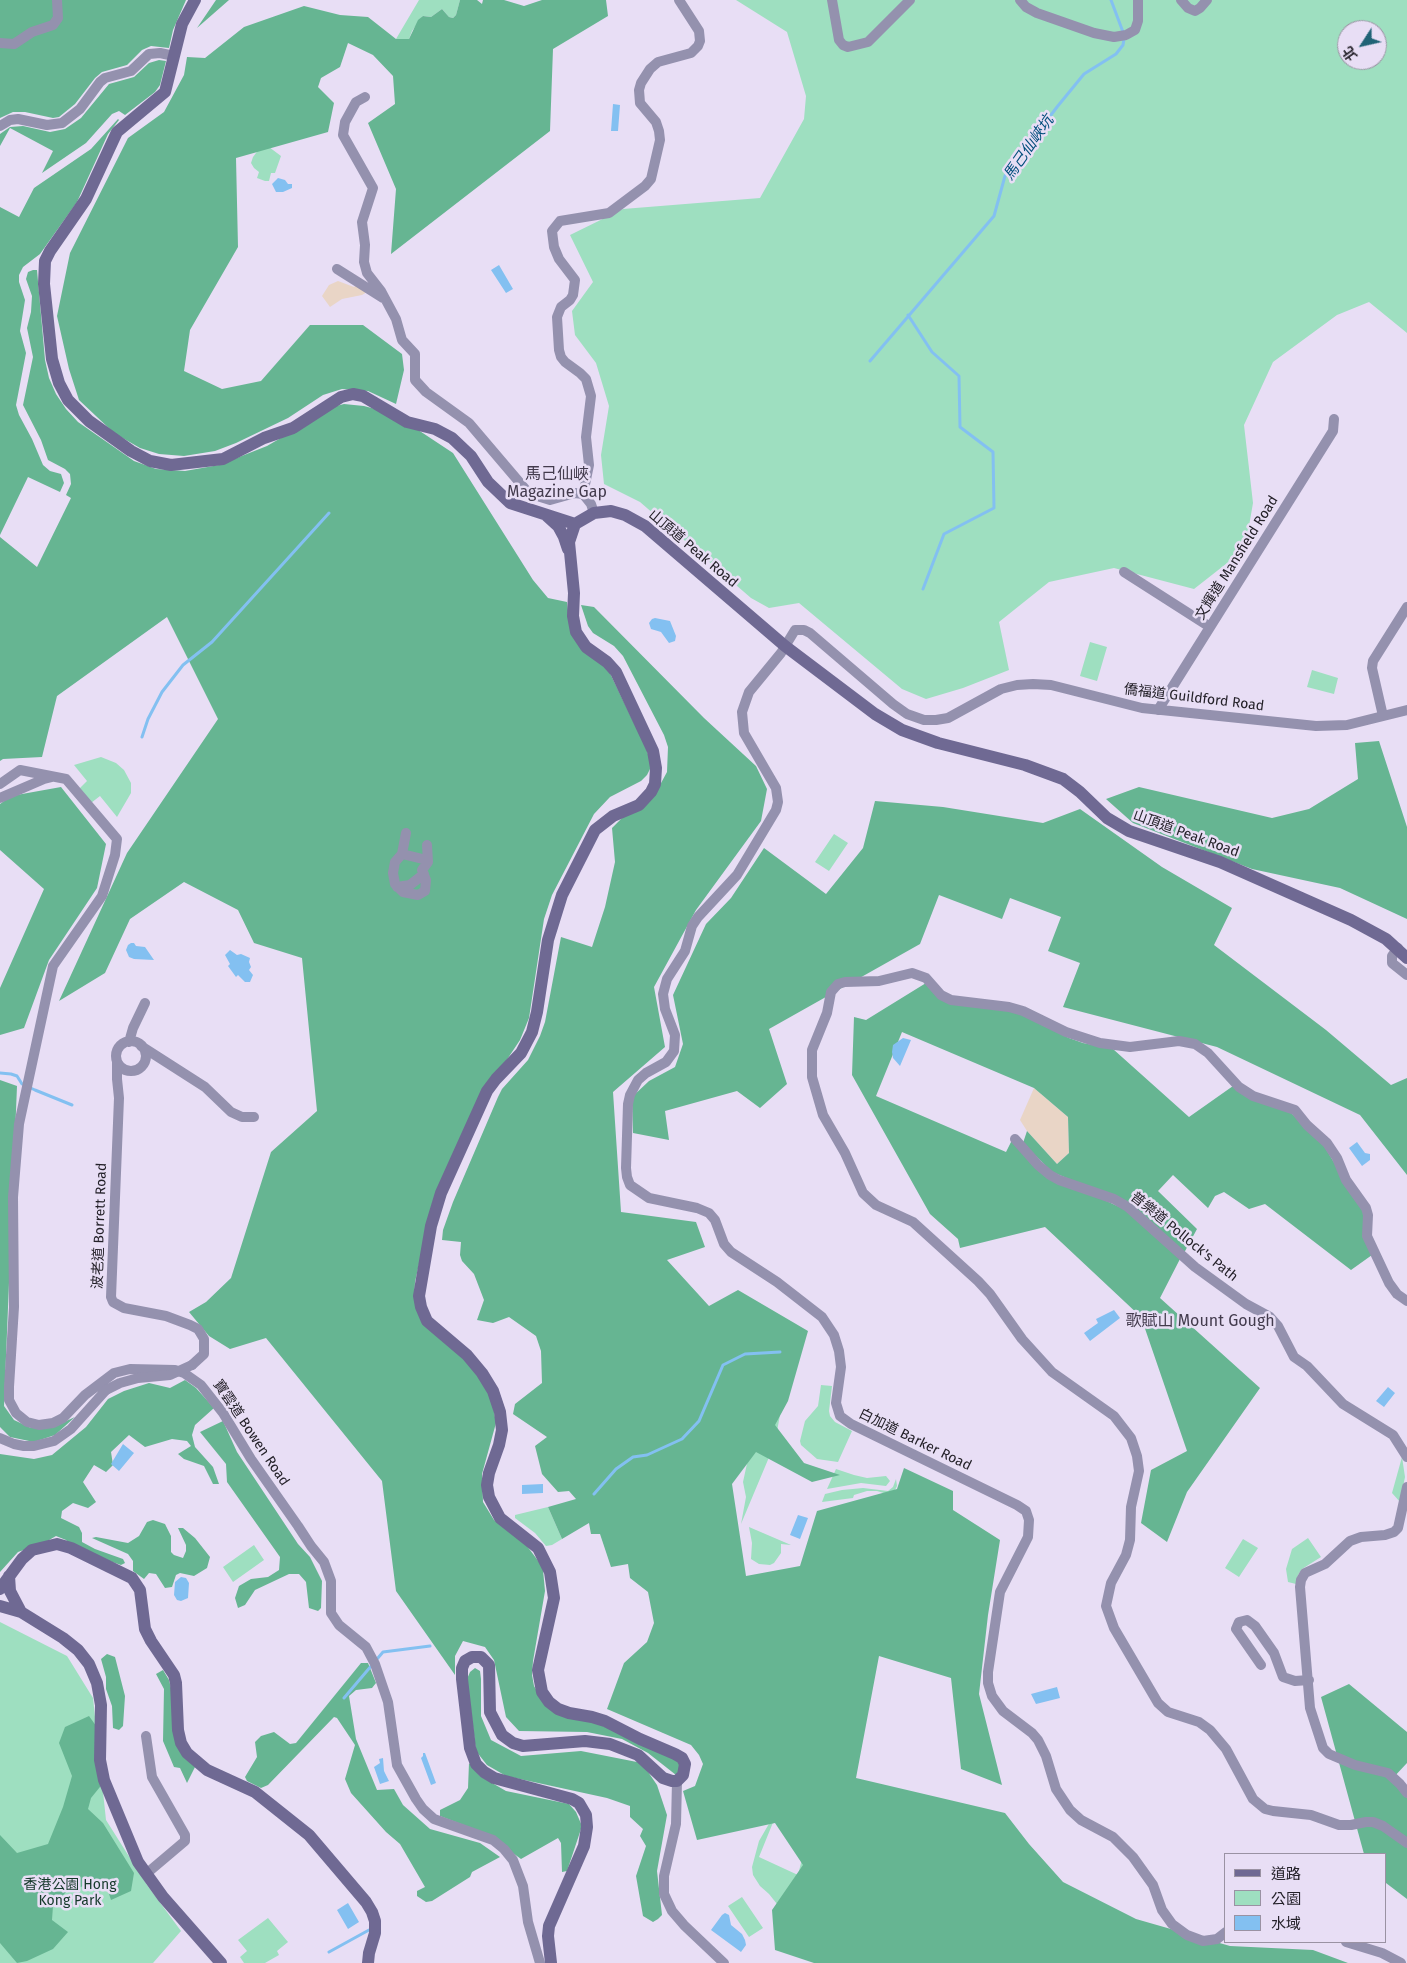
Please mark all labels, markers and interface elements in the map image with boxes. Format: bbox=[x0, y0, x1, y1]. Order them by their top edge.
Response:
north arrow bbox=[1337, 20, 1387, 70]
text: 北 bbox=[1339, 43, 1361, 64]
water label: 馬己仙峽坑 bbox=[1000, 112, 1058, 184]
district label: 馬己仙峽 Magazine Gap bbox=[500, 465, 614, 503]
street label: 文輝道 Mansfield Road bbox=[1192, 493, 1282, 623]
street label: 山頂道 Peak Road bbox=[645, 507, 741, 591]
street label: 僑福道 Guildford Road bbox=[1123, 681, 1265, 715]
street label: 山頂道 Peak Road bbox=[1131, 807, 1241, 861]
street label: 波老道 Borrett Road bbox=[89, 1162, 111, 1290]
street label: 普樂道 Pollock's Path bbox=[1127, 1189, 1241, 1285]
district label: 歌賦山 Mount Gough bbox=[1125, 1312, 1275, 1332]
street label: 寶雲道 Bowen Road bbox=[209, 1377, 293, 1489]
street label: 白加道 Barker Road bbox=[856, 1405, 974, 1475]
legend bbox=[1224, 1853, 1387, 1943]
text: 道路 bbox=[1271, 1865, 1301, 1883]
park label: 香港公園 Hong Kong Park bbox=[24, 1877, 116, 1910]
text: 公園 bbox=[1271, 1890, 1301, 1908]
text: 水域 bbox=[1271, 1915, 1301, 1933]

